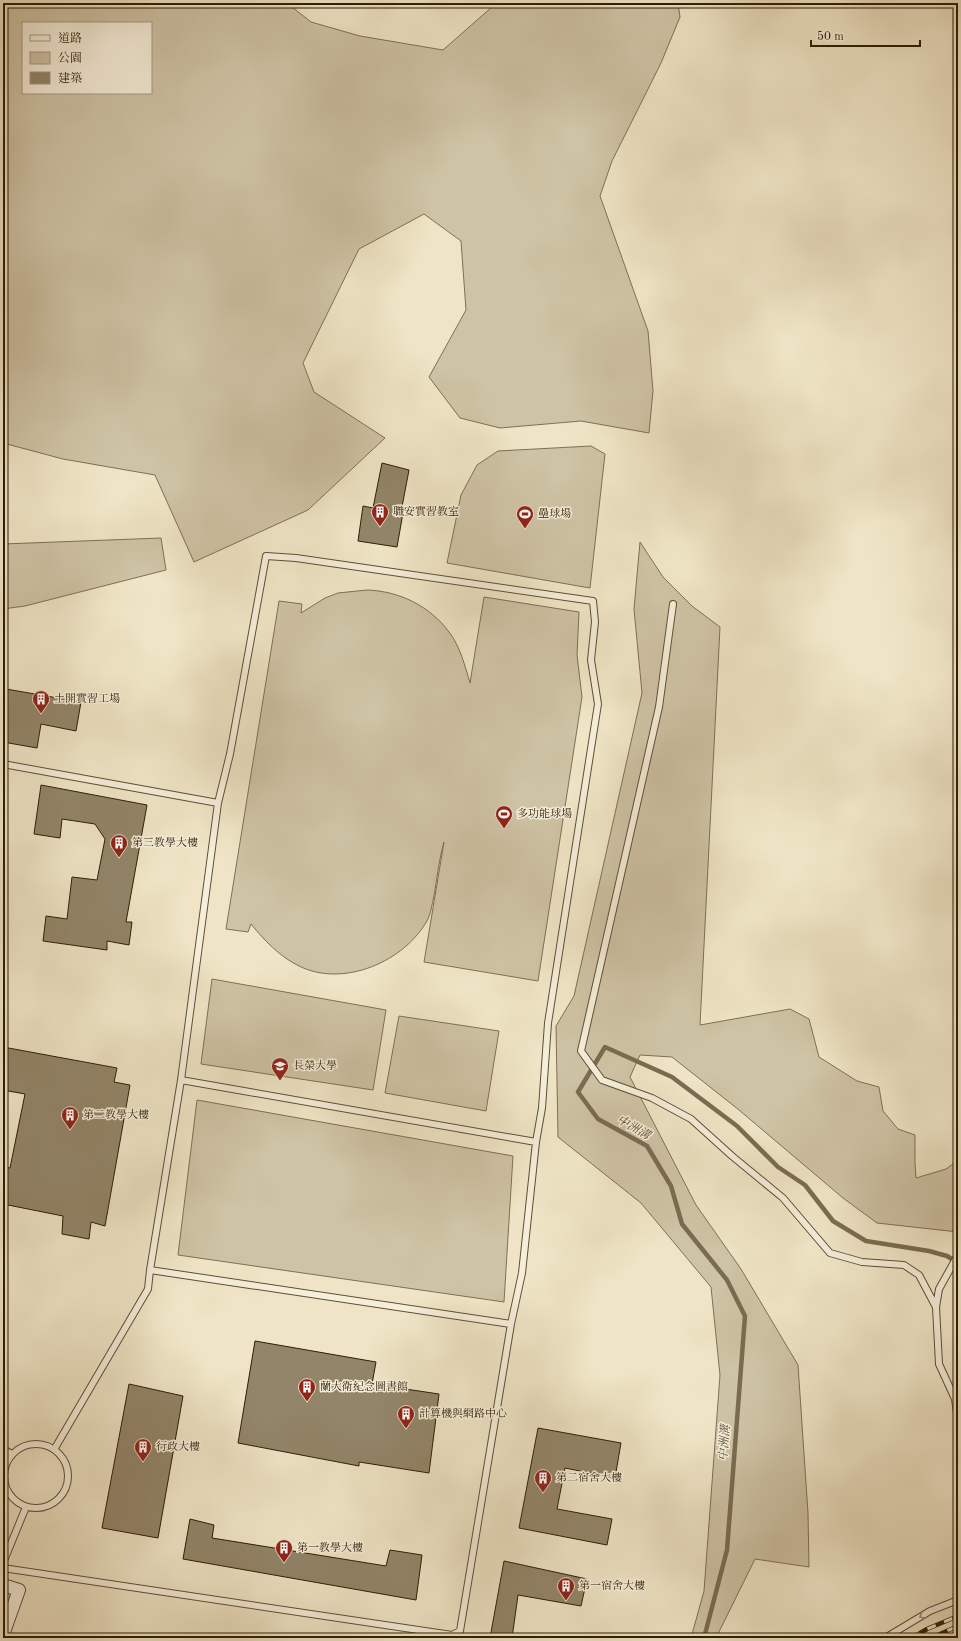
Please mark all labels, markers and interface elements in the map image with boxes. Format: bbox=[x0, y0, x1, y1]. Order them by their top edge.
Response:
legend bbox=[22, 22, 152, 94]
scale bar bbox=[811, 22, 920, 48]
text: 50 m bbox=[817, 30, 844, 43]
text: 道路 bbox=[58, 31, 82, 45]
text: 公園 bbox=[58, 51, 82, 65]
text: 建築 bbox=[58, 71, 82, 85]
building icon: 職安實習教室 bbox=[370, 502, 390, 527]
sports icon: 壘球場 bbox=[515, 504, 535, 529]
place label: 職安實習教室 bbox=[393, 505, 459, 518]
place label: 壘球場 bbox=[538, 507, 571, 520]
building icon: 土開實習工場 bbox=[31, 689, 51, 714]
place label: 土開實習工場 bbox=[54, 692, 120, 705]
sports icon: 多功能球場 bbox=[494, 804, 514, 829]
place label: 多功能球場 bbox=[517, 807, 572, 820]
building icon: 第三教學大樓 bbox=[109, 833, 129, 858]
place label: 第三教學大樓 bbox=[132, 836, 198, 849]
school or university icon: 長榮大學 bbox=[270, 1056, 290, 1081]
place label: 長榮大學 bbox=[293, 1059, 337, 1072]
building icon: 第二教學大樓 bbox=[60, 1105, 80, 1130]
place label: 第二教學大樓 bbox=[83, 1108, 149, 1121]
water label: 中洲溝 bbox=[614, 1112, 654, 1143]
building icon: 蘭大衛紀念圖書館 bbox=[297, 1377, 317, 1402]
place label: 蘭大衛紀念圖書館 bbox=[320, 1380, 408, 1393]
building icon: 計算機與網路中心 bbox=[396, 1404, 416, 1429]
place label: 計算機與網路中心 bbox=[419, 1407, 507, 1420]
water label: 中洲溝 bbox=[715, 1422, 733, 1461]
building icon: 行政大樓 bbox=[133, 1437, 153, 1462]
place label: 行政大樓 bbox=[156, 1440, 200, 1453]
building icon: 第二宿舍大樓 bbox=[533, 1468, 553, 1493]
place label: 第二宿舍大樓 bbox=[556, 1471, 622, 1484]
building icon: 第一教學大樓 bbox=[274, 1538, 294, 1563]
place label: 第一教學大樓 bbox=[297, 1541, 363, 1554]
building icon: 第一宿舍大樓 bbox=[556, 1576, 576, 1601]
place label: 第一宿舍大樓 bbox=[579, 1579, 645, 1592]
one-way arrow bbox=[919, 1611, 926, 1619]

